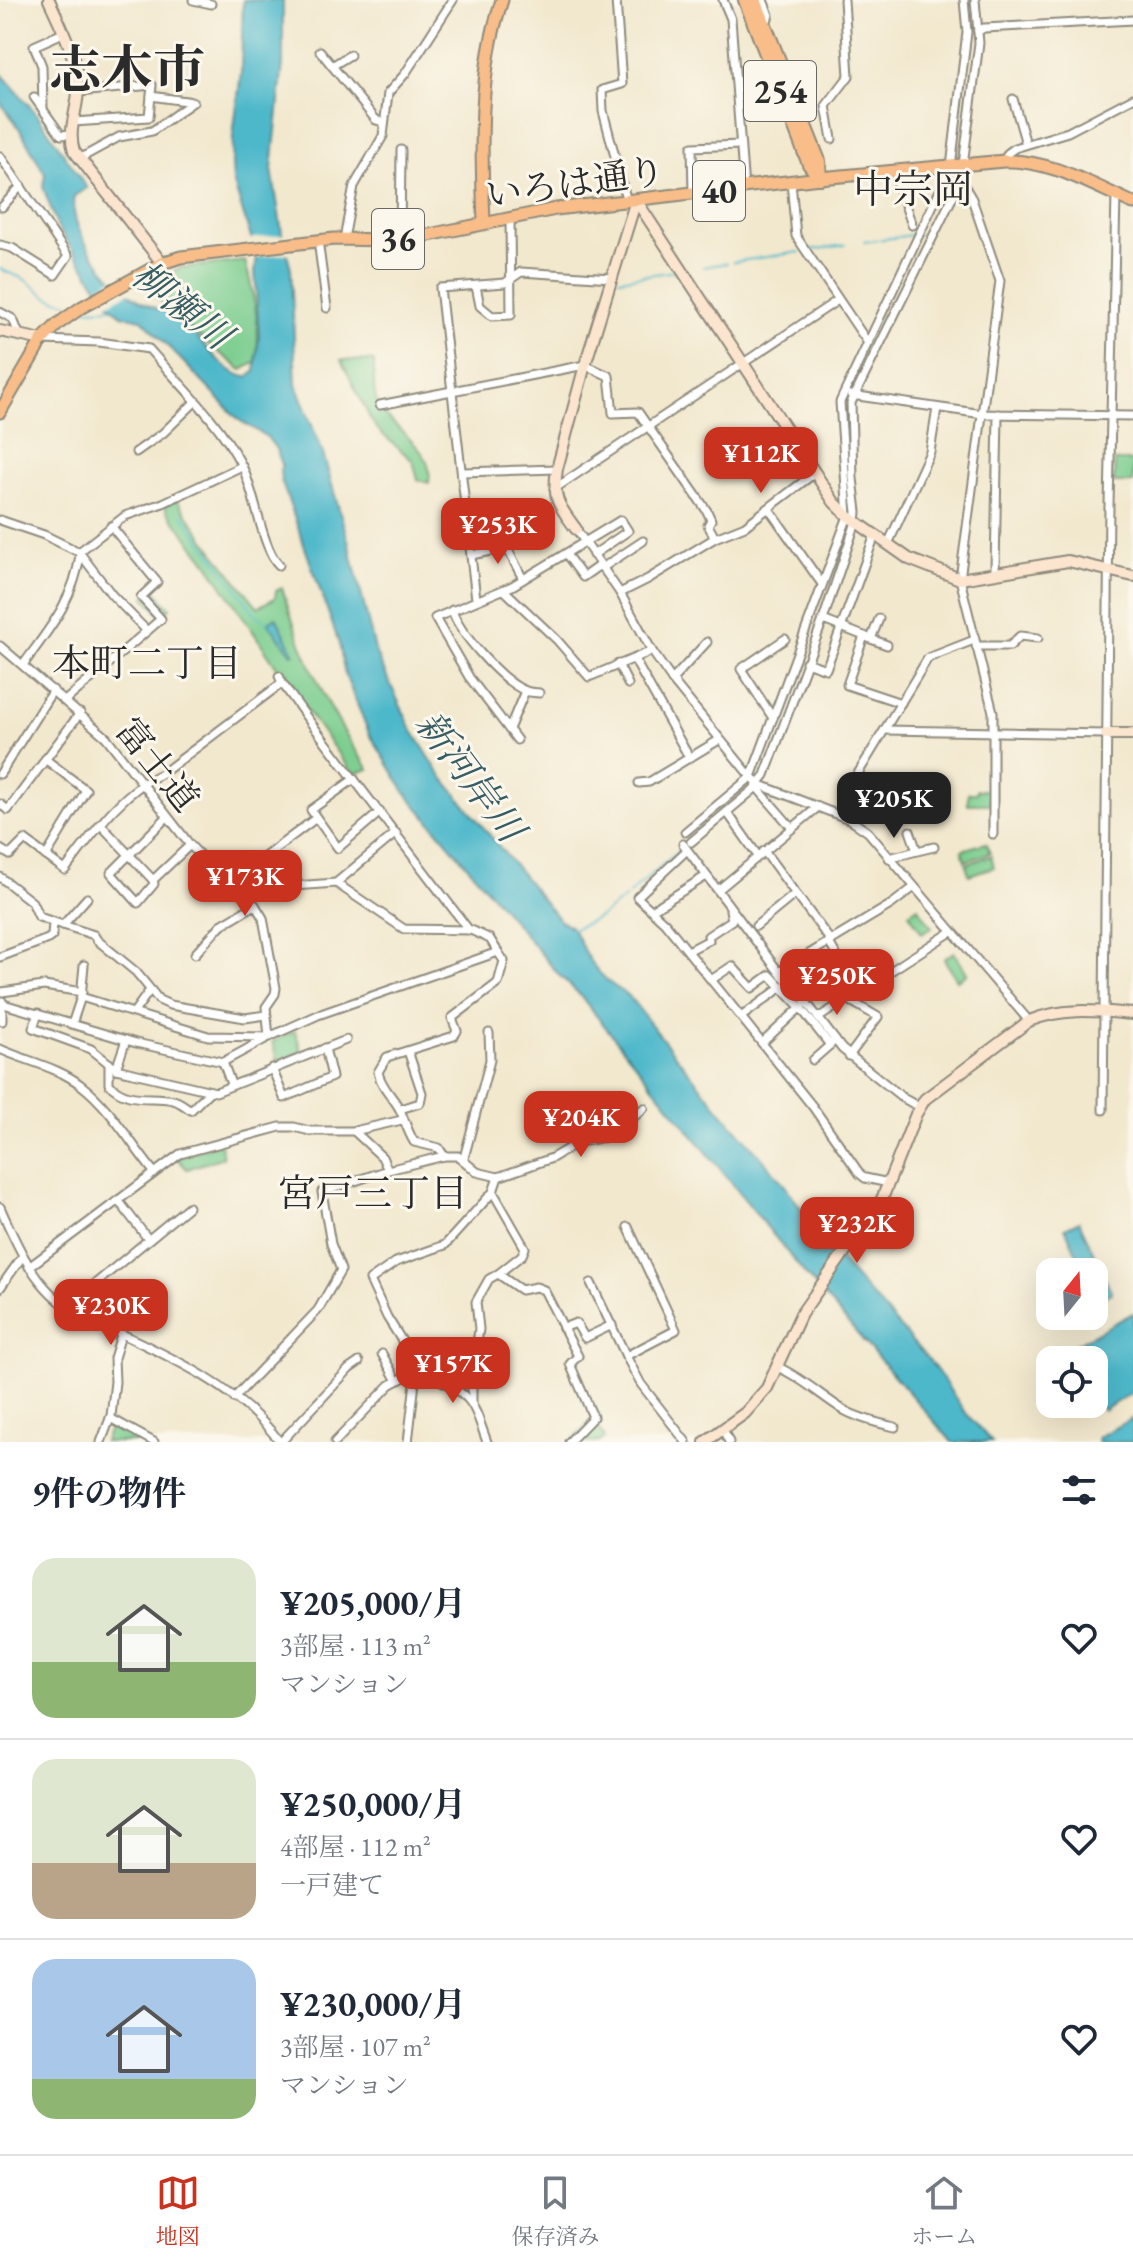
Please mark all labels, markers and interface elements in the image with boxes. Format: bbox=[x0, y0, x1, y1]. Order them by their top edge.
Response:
district label: 志木市 bbox=[49, 36, 205, 103]
road number: 254 bbox=[744, 61, 816, 121]
street label: いろは通り bbox=[483, 147, 667, 218]
road number: 40 bbox=[693, 161, 745, 221]
district label: 中宗岡 bbox=[853, 163, 973, 215]
road number: 36 bbox=[372, 209, 424, 269]
water label: 柳瀬川 bbox=[123, 250, 245, 362]
pin: ¥112K bbox=[705, 427, 817, 495]
text: ¥112K bbox=[722, 436, 800, 470]
pin: ¥253K bbox=[442, 498, 554, 566]
text: ¥253K bbox=[459, 507, 537, 541]
district label: 本町二丁目 bbox=[52, 638, 242, 687]
water label: 新河岸川 bbox=[405, 700, 538, 854]
street label: 富士道 bbox=[105, 708, 210, 821]
pin: ¥205K bbox=[838, 772, 950, 840]
text: ¥205K bbox=[855, 781, 933, 815]
pin: ¥173K bbox=[189, 850, 301, 918]
text: ¥173K bbox=[206, 859, 284, 893]
pin: ¥250K bbox=[781, 949, 893, 1017]
text: ¥250K bbox=[798, 958, 876, 992]
pin: ¥204K bbox=[525, 1091, 637, 1159]
text: ¥204K bbox=[542, 1100, 620, 1134]
district label: 宮戸三丁目 bbox=[278, 1168, 468, 1217]
pin: ¥232K bbox=[801, 1197, 913, 1265]
text: ¥232K bbox=[818, 1206, 896, 1240]
north arrow bbox=[1036, 1258, 1108, 1330]
map controls bbox=[1036, 1258, 1108, 1418]
pin: ¥230K bbox=[55, 1279, 167, 1347]
text: ¥230K bbox=[72, 1288, 150, 1322]
pin: ¥157K bbox=[397, 1337, 509, 1405]
text: ¥157K bbox=[414, 1346, 492, 1380]
button: locate bbox=[1036, 1346, 1108, 1418]
icon: filters bbox=[1057, 1468, 1101, 1512]
text: 9件の物件 bbox=[32, 1471, 186, 1515]
text: ¥205,000/月 bbox=[280, 1581, 466, 1625]
icon: home bbox=[96, 1590, 192, 1686]
icon: heart bbox=[1057, 1616, 1101, 1660]
text: 3部屋 · 113 m² bbox=[280, 1629, 431, 1663]
text: マンション bbox=[280, 1667, 409, 1701]
text: ¥250,000/月 bbox=[280, 1782, 466, 1826]
icon: home bbox=[96, 1791, 192, 1887]
icon: heart bbox=[1057, 1817, 1101, 1861]
text: 4部屋 · 112 m² bbox=[280, 1830, 431, 1864]
text: 一戸建て bbox=[280, 1868, 384, 1902]
text: ¥230,000/月 bbox=[280, 1982, 466, 2026]
icon: home bbox=[96, 1991, 192, 2087]
icon: heart bbox=[1057, 2017, 1101, 2061]
text: 3部屋 · 107 m² bbox=[280, 2030, 431, 2064]
text: マンション bbox=[280, 2068, 409, 2102]
tab: 地図 bbox=[156, 2171, 200, 2251]
tab: 保存済み bbox=[511, 2171, 599, 2251]
tab: ホーム bbox=[911, 2171, 977, 2251]

